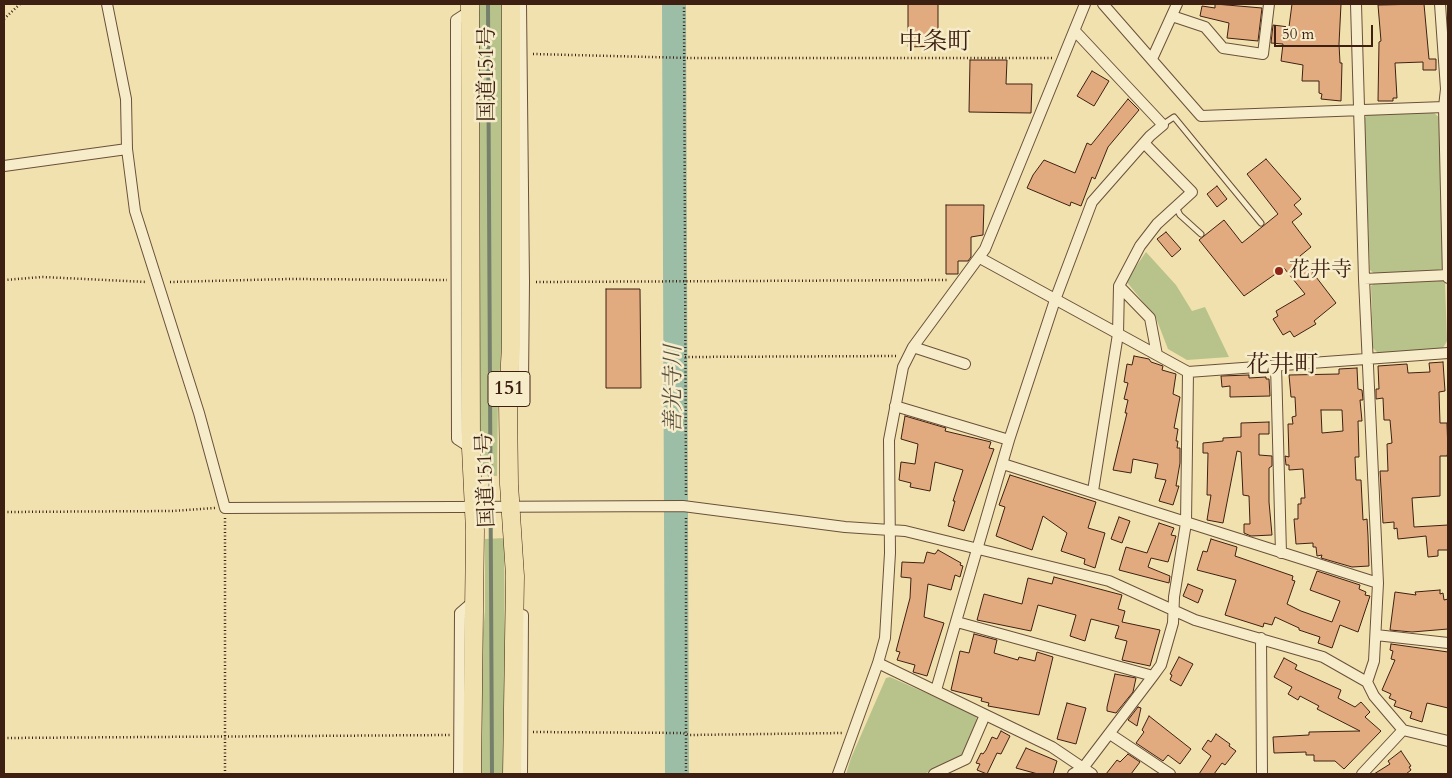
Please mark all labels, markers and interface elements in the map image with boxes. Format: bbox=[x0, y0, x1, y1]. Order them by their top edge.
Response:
scale bar bbox=[1277, 15, 1376, 47]
text: 50 m bbox=[1282, 24, 1314, 44]
street label: 国道151号 bbox=[475, 26, 501, 122]
district label: 中条町 bbox=[899, 29, 971, 57]
place label: 花井寺 bbox=[1289, 258, 1352, 284]
marker: 花井寺 bbox=[1273, 265, 1285, 277]
water label: 善光寺川 bbox=[662, 345, 688, 433]
district label: 花井町 bbox=[1246, 352, 1318, 380]
road number: 151 bbox=[488, 372, 530, 406]
street label: 国道151号 bbox=[473, 432, 501, 528]

